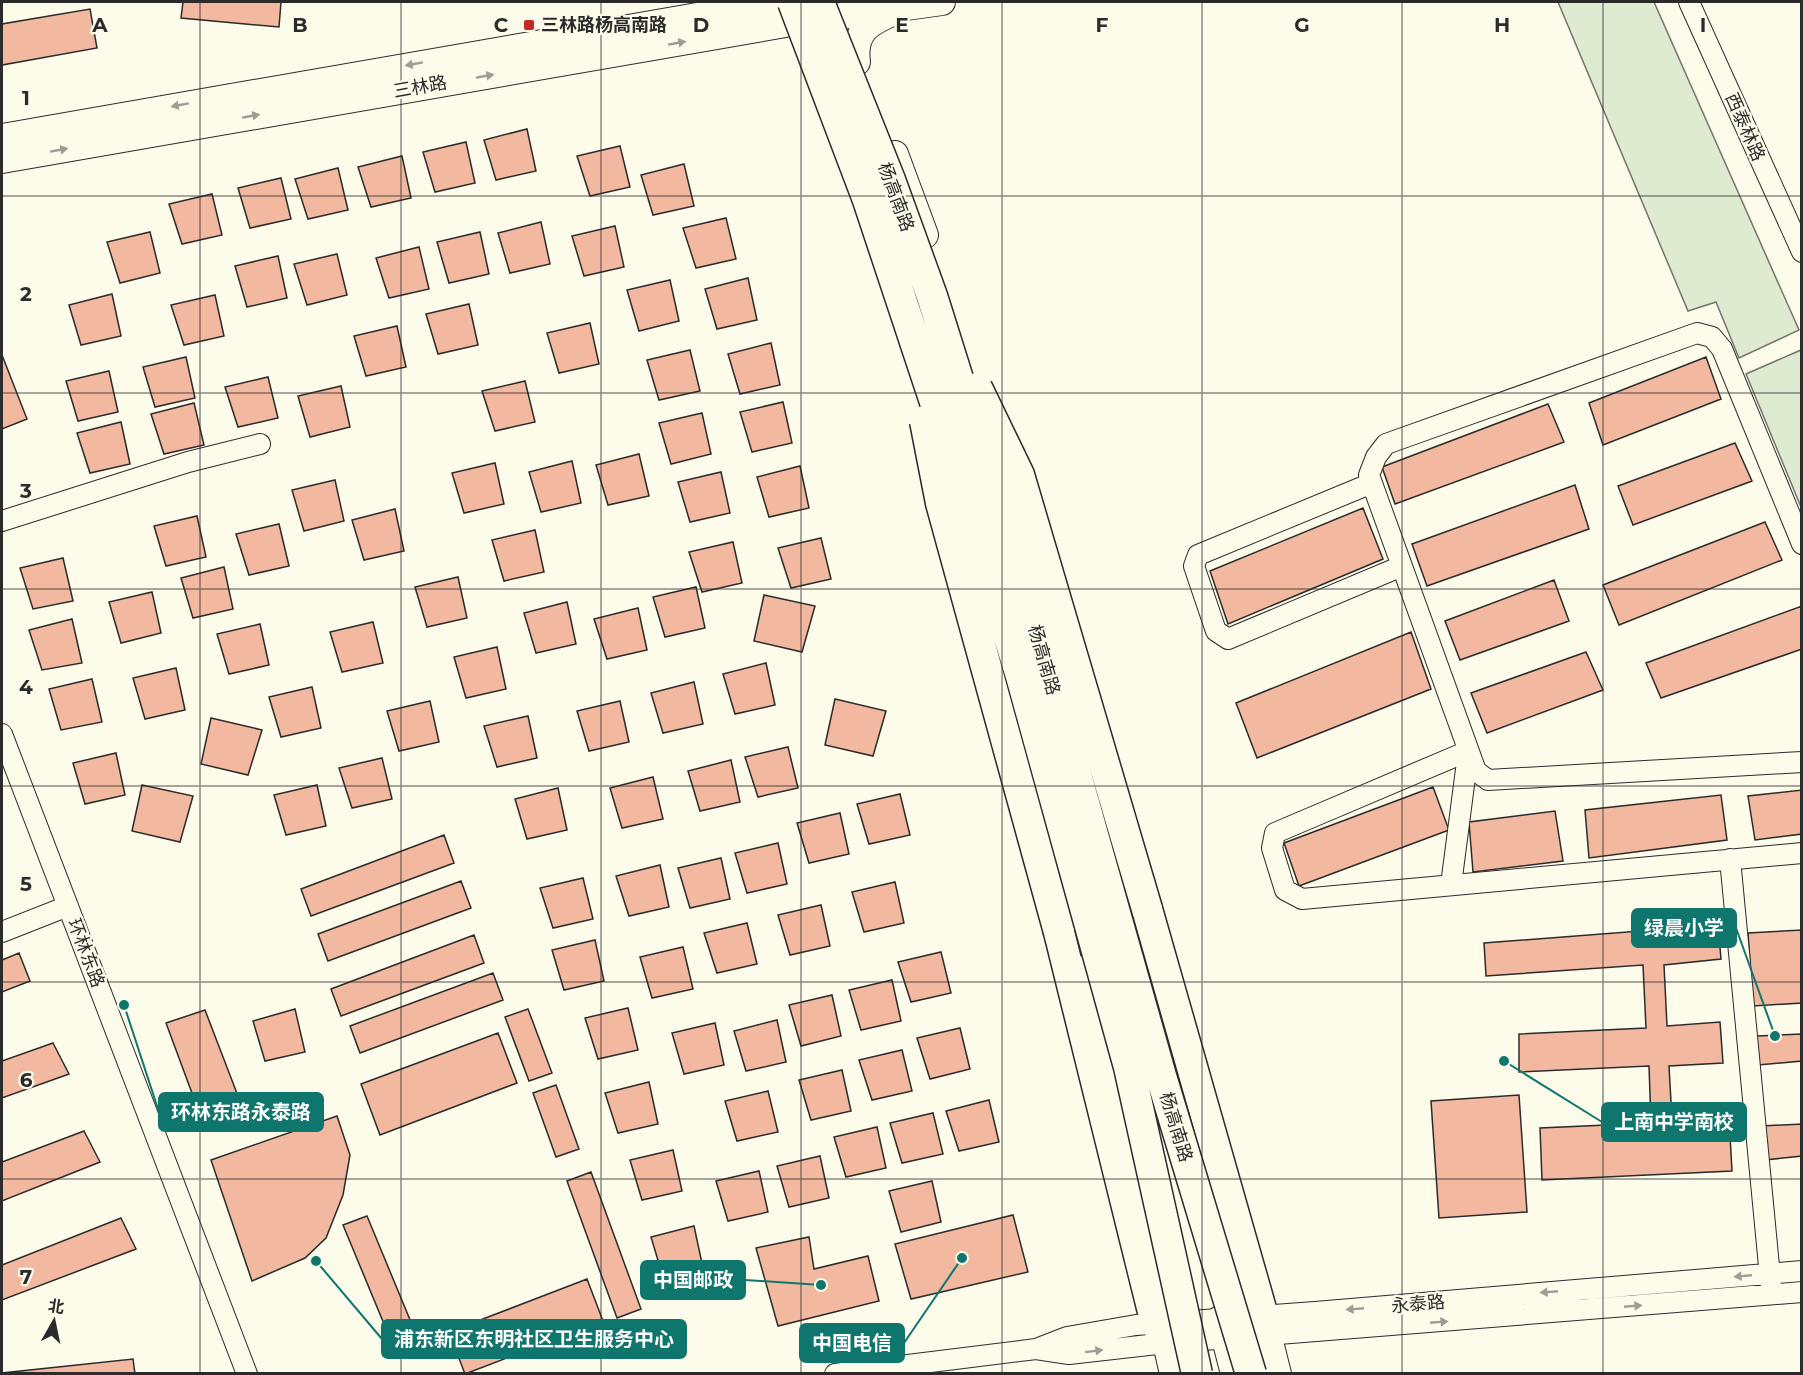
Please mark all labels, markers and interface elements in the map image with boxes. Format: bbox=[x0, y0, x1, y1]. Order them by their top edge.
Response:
text: A bbox=[91, 13, 108, 37]
text: B bbox=[292, 13, 308, 37]
text: C bbox=[494, 13, 509, 37]
text: D bbox=[693, 13, 709, 37]
text: E bbox=[895, 13, 909, 37]
text: F bbox=[1096, 13, 1109, 37]
text: G bbox=[1294, 13, 1310, 37]
text: H bbox=[1494, 13, 1510, 37]
text: I bbox=[1700, 13, 1706, 37]
place label: 三林路杨高南路 bbox=[541, 14, 667, 36]
marker: 三林路杨高南路 bbox=[522, 18, 536, 32]
one-way arrow bbox=[668, 38, 687, 47]
one-way arrow bbox=[404, 60, 423, 69]
street label: 三林路 bbox=[392, 71, 448, 103]
one-way arrow bbox=[475, 71, 494, 80]
text: 1 bbox=[22, 86, 30, 110]
street label: 西泰林路 bbox=[1720, 90, 1770, 164]
one-way arrow bbox=[171, 101, 190, 110]
one-way arrow bbox=[242, 112, 261, 121]
one-way arrow bbox=[50, 145, 69, 154]
street label: 杨高南路 bbox=[873, 159, 919, 235]
text: 2 bbox=[20, 282, 32, 306]
text: 3 bbox=[19, 479, 32, 503]
street label: 杨高南路 bbox=[1024, 622, 1064, 698]
text: 4 bbox=[19, 675, 33, 699]
text: 5 bbox=[20, 872, 32, 896]
callout: 绿晨小学 bbox=[1632, 909, 1736, 947]
street label: 环林东路 bbox=[63, 915, 109, 991]
text: 绿晨小学 bbox=[1644, 916, 1724, 940]
text: 6 bbox=[20, 1068, 33, 1092]
street label: 杨高南路 bbox=[1155, 1089, 1197, 1165]
callout: 环林东路永泰路 bbox=[159, 1093, 323, 1131]
text: 环林东路永泰路 bbox=[171, 1100, 311, 1124]
callout: 上南中学南校 bbox=[1602, 1103, 1746, 1141]
text: 上南中学南校 bbox=[1614, 1110, 1734, 1134]
callout: 中国邮政 bbox=[641, 1261, 745, 1299]
text: 7 bbox=[20, 1265, 32, 1289]
text: 中国邮政 bbox=[653, 1268, 733, 1292]
one-way arrow bbox=[1734, 1271, 1753, 1281]
one-way arrow bbox=[1539, 1287, 1558, 1297]
north arrow bbox=[24, 1291, 84, 1351]
street label: 永泰路 bbox=[1390, 1291, 1446, 1317]
text: 北 bbox=[47, 1296, 66, 1317]
one-way arrow bbox=[1624, 1301, 1643, 1311]
one-way arrow bbox=[1345, 1304, 1364, 1314]
one-way arrow bbox=[1430, 1317, 1449, 1327]
callout: 浦东新区东明社区卫生服务中心 bbox=[382, 1320, 686, 1358]
callout: 中国电信 bbox=[800, 1324, 904, 1362]
text: 浦东新区东明社区卫生服务中心 bbox=[394, 1327, 674, 1351]
text: 中国电信 bbox=[812, 1331, 892, 1355]
one-way arrow bbox=[1085, 1347, 1104, 1356]

